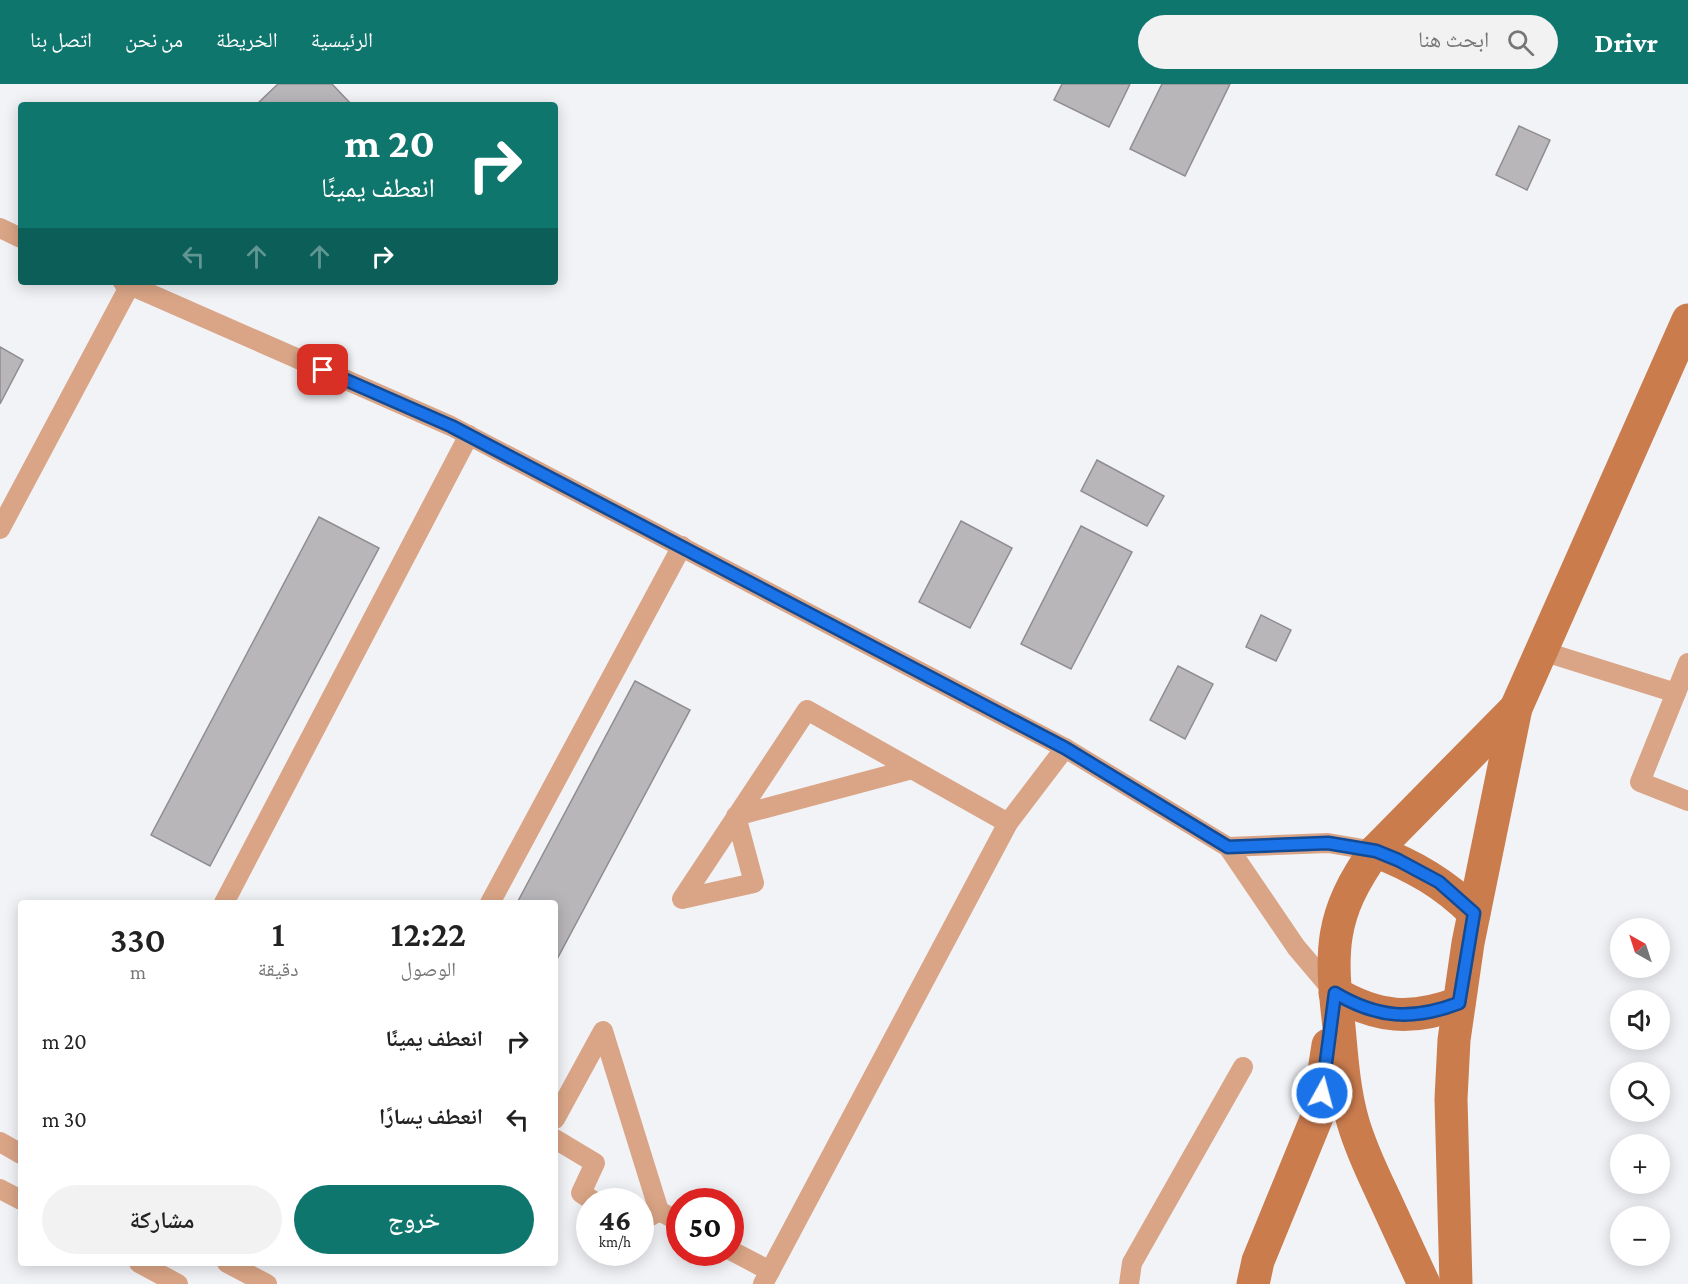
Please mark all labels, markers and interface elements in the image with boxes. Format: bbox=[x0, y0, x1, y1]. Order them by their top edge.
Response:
search box bbox=[1138, 15, 1558, 69]
icon: search bbox=[1504, 26, 1537, 59]
text: ابحث هنا bbox=[1418, 27, 1489, 52]
text: Drivr bbox=[1594, 27, 1658, 58]
text: اتصل بنا bbox=[30, 28, 92, 52]
text: من نحن bbox=[125, 28, 183, 52]
text: الخريطة bbox=[216, 28, 278, 52]
text: الرئيسية bbox=[311, 28, 373, 52]
text: 20 m bbox=[344, 119, 435, 166]
icon: right bbox=[456, 126, 534, 204]
text: انعطف يمينًا bbox=[321, 173, 435, 203]
icon: left bbox=[177, 240, 210, 273]
icon: ahead bbox=[240, 240, 273, 273]
icon: ahead bbox=[303, 240, 336, 273]
icon: right bbox=[366, 240, 399, 273]
pin bbox=[297, 344, 348, 395]
icon: arrive bbox=[306, 353, 339, 386]
text: 1 bbox=[272, 914, 285, 954]
text: 12:22 bbox=[391, 914, 466, 954]
north arrow bbox=[1610, 918, 1670, 978]
map controls bbox=[1610, 918, 1670, 1266]
text: 330 bbox=[110, 920, 166, 960]
text: دقيقة bbox=[258, 958, 298, 980]
text: الوصول bbox=[401, 958, 456, 980]
text: m bbox=[130, 961, 146, 983]
button: sound bbox=[1610, 990, 1670, 1050]
icon: right bbox=[501, 1025, 534, 1058]
text: انعطف يمينًا bbox=[385, 1026, 483, 1051]
text: 20 m bbox=[42, 1029, 87, 1054]
position arrow bbox=[1290, 1061, 1354, 1125]
button: search bbox=[1610, 1062, 1670, 1122]
icon: left bbox=[501, 1103, 534, 1136]
text: انعطف يسارًا bbox=[379, 1104, 483, 1129]
text: 30 m bbox=[42, 1107, 87, 1132]
button: + bbox=[1610, 1134, 1670, 1194]
button: مشاركة bbox=[42, 1185, 282, 1254]
button: خروج bbox=[294, 1185, 534, 1254]
speed limit sign: 50 bbox=[666, 1188, 744, 1266]
text: 46 bbox=[599, 1203, 631, 1236]
button: − bbox=[1610, 1206, 1670, 1266]
text: km/h bbox=[599, 1234, 631, 1250]

